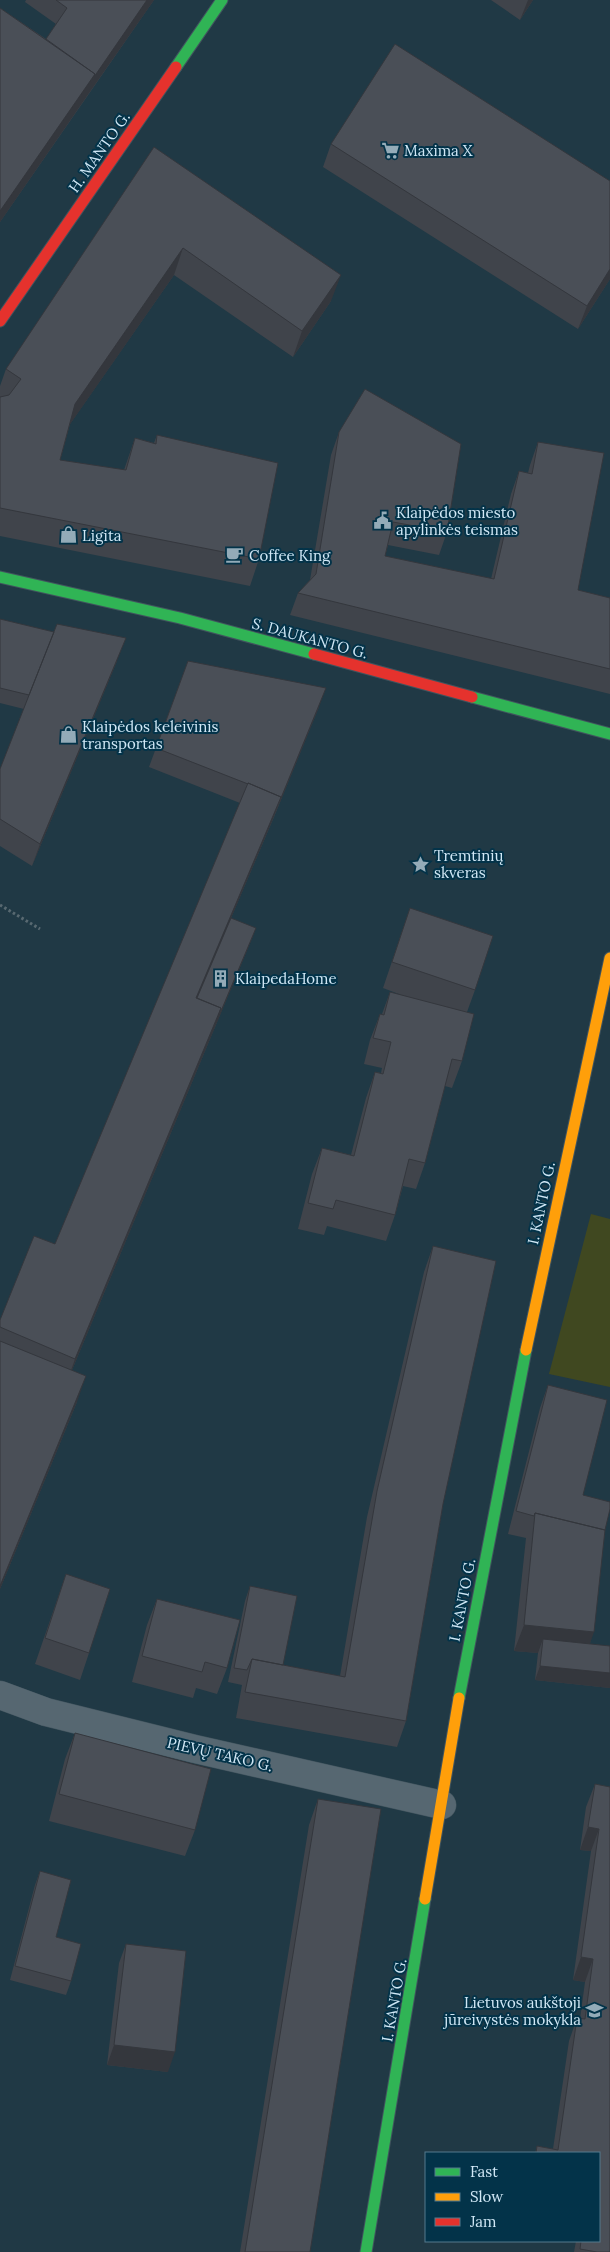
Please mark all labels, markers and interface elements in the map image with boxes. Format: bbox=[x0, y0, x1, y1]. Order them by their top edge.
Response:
street label: H. MANTO G. bbox=[64, 108, 134, 196]
supermarket icon: Maxima X bbox=[380, 140, 400, 160]
place label: Maxima X bbox=[404, 141, 473, 160]
place label: Klaipėdos miesto apylinkės teismas bbox=[396, 503, 518, 539]
public building icon: Klaipėdos miesto apylinkės teismas bbox=[372, 511, 392, 531]
shop icon: Ligita bbox=[58, 525, 78, 545]
place label: Ligita bbox=[82, 526, 122, 545]
cafe icon: Coffee King bbox=[225, 545, 245, 565]
place label: Coffee King bbox=[249, 546, 331, 565]
street label: S. DAUKANTO G. bbox=[250, 613, 370, 663]
place label: Klaipėdos keleivinis transportas bbox=[82, 717, 219, 753]
shop icon: Klaipėdos keleivinis transportas bbox=[58, 725, 78, 745]
place label: Tremtinių skveras bbox=[434, 846, 504, 882]
place icon: Tremtinių skveras bbox=[410, 854, 430, 874]
building icon: KlaipedaHome bbox=[211, 968, 231, 988]
place label: KlaipedaHome bbox=[235, 969, 337, 988]
street label: I. KANTO G. bbox=[523, 1160, 559, 1246]
street label: I. KANTO G. bbox=[445, 1557, 479, 1643]
street label: PIEVŲ TAKO G. bbox=[165, 1733, 275, 1775]
street label: I. KANTO G. bbox=[377, 1957, 411, 2043]
place label: Lietuvos aukštoji jūreivystės mokykla bbox=[442, 1993, 581, 2029]
school or university icon: Lietuvos aukštoji jūreivystės mokykla bbox=[585, 2001, 605, 2021]
legend bbox=[425, 2152, 600, 2242]
text: Fast bbox=[470, 2162, 498, 2181]
text: Slow bbox=[470, 2187, 503, 2206]
text: Jam bbox=[469, 2212, 497, 2231]

